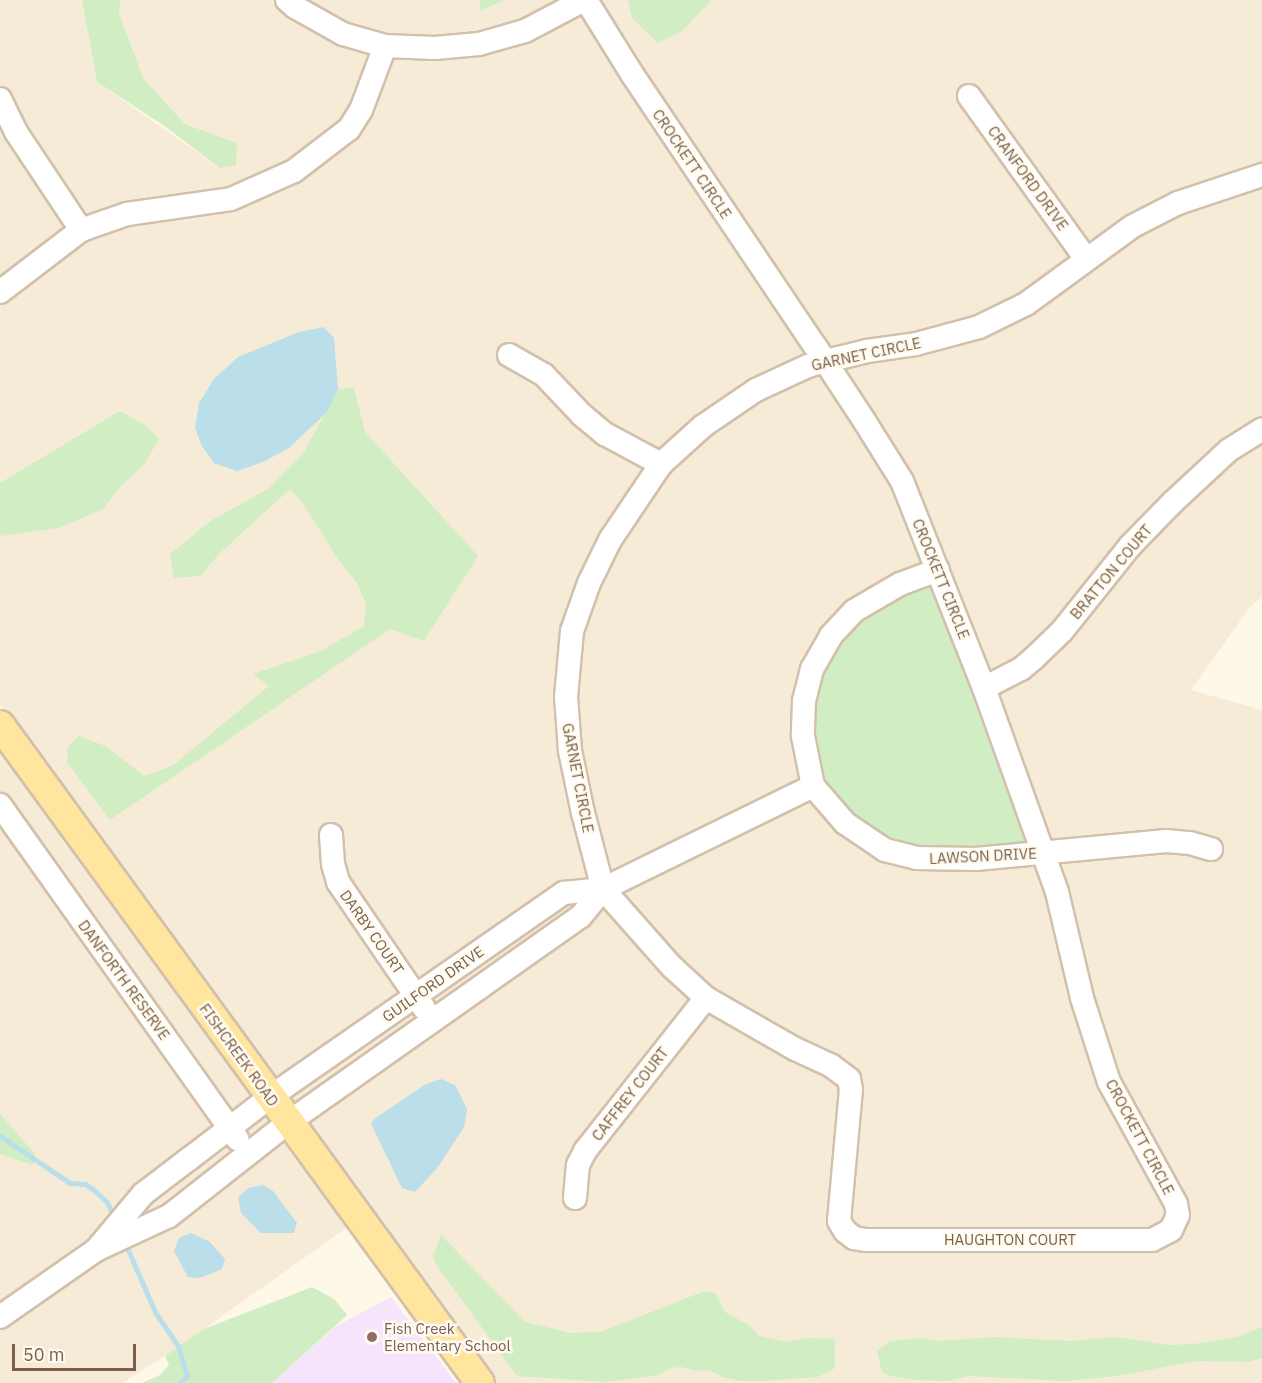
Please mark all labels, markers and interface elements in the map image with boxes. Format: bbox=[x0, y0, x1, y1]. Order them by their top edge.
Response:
street label: CROCKETT CIRCLE bbox=[649, 106, 735, 222]
street label: CRANFORD DRIVE bbox=[984, 122, 1072, 234]
street label: GARNET CIRCLE bbox=[810, 334, 922, 374]
street label: CROCKETT CIRCLE bbox=[909, 516, 973, 642]
street label: BRATTON COURT bbox=[1066, 521, 1156, 623]
street label: GARNET CIRCLE bbox=[559, 722, 597, 834]
street label: LAWSON DRIVE bbox=[929, 844, 1037, 868]
street label: DARBY COURT bbox=[336, 886, 408, 978]
street label: DANFORTH RESERVE bbox=[74, 917, 174, 1043]
street label: GUILFORD DRIVE bbox=[379, 942, 487, 1026]
street label: FISHCREEK ROAD bbox=[196, 1000, 282, 1110]
street label: CAFFREY COURT bbox=[588, 1044, 672, 1144]
street label: CROCKETT CIRCLE bbox=[1102, 1076, 1178, 1198]
street label: HAUGHTON COURT bbox=[944, 1231, 1076, 1249]
place label: Fish Creek Elementary School bbox=[384, 1319, 511, 1354]
marker: Fish Creek Elementary School bbox=[365, 1330, 379, 1344]
scale bar bbox=[15, 1332, 140, 1370]
text: 50 m bbox=[23, 1343, 65, 1366]

